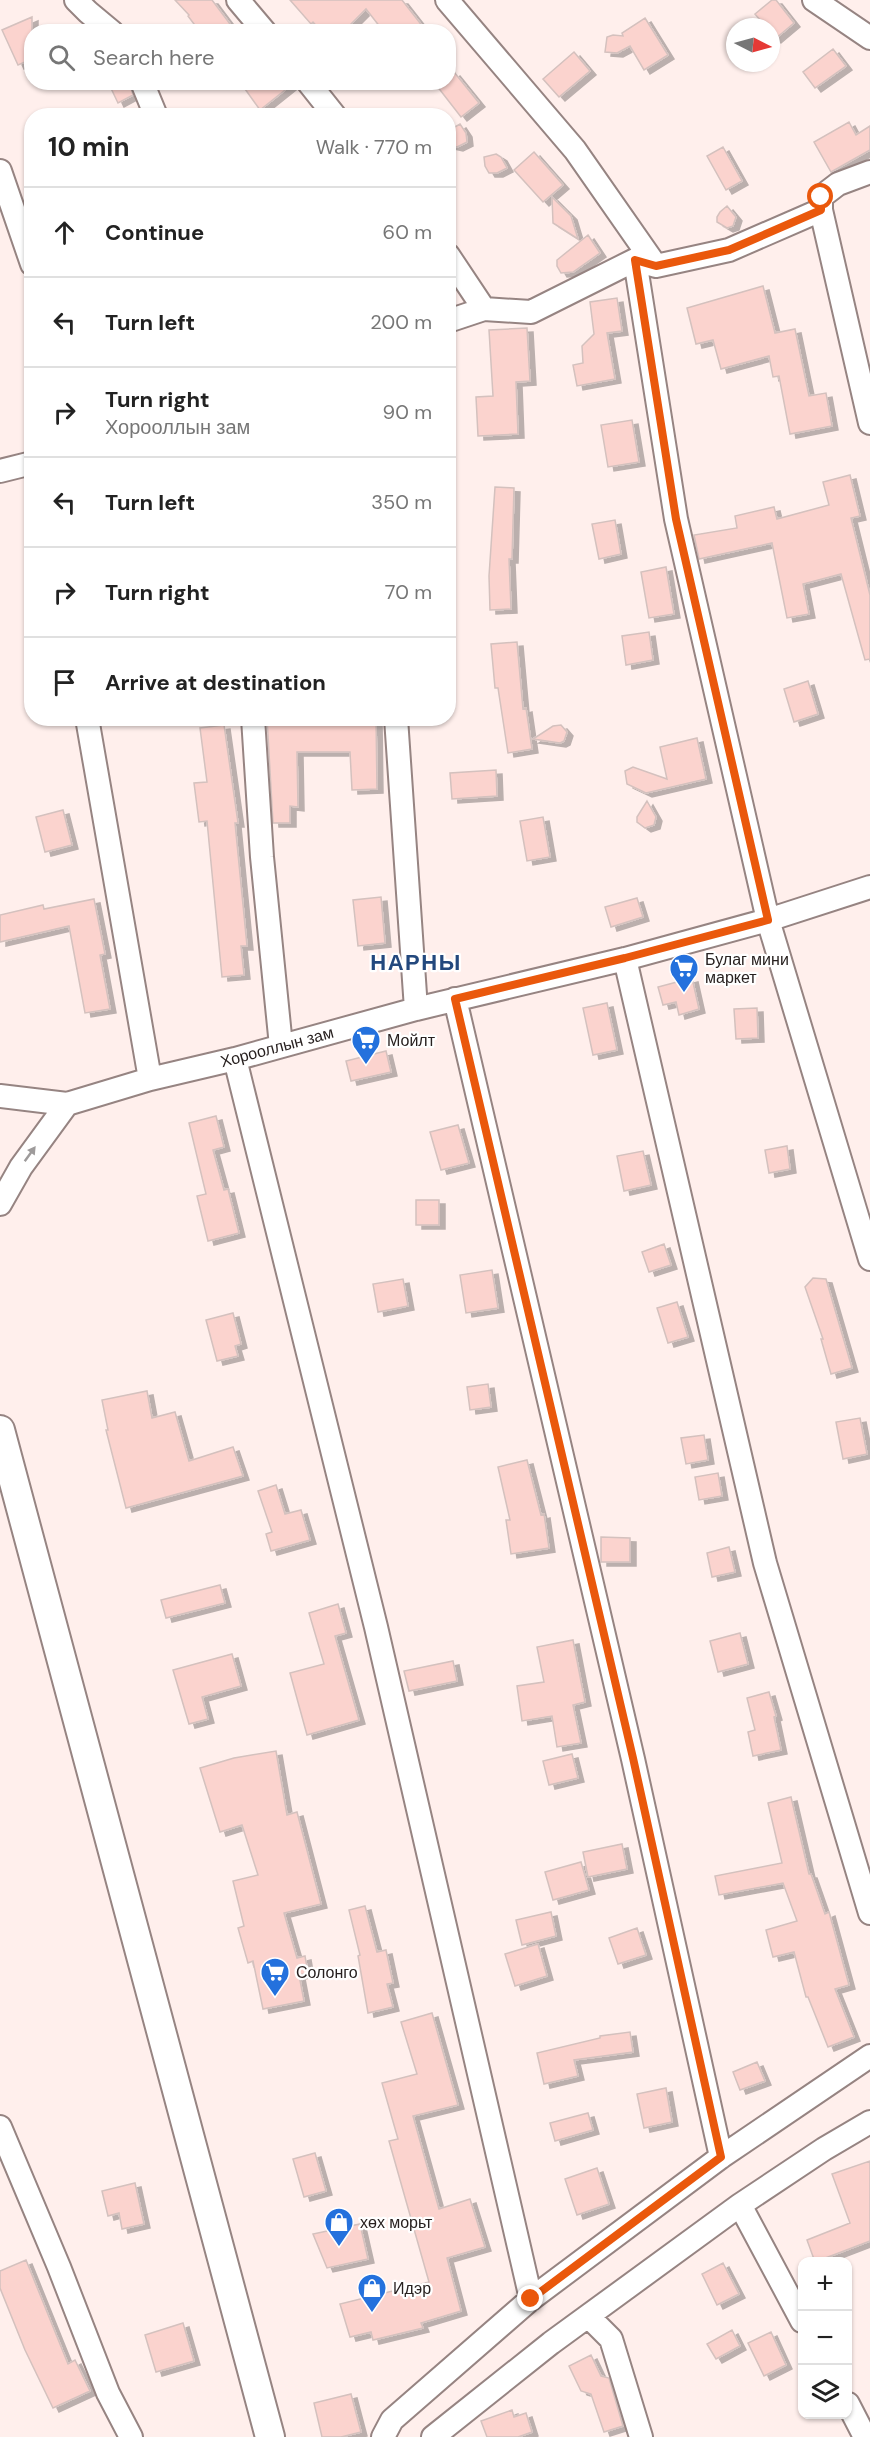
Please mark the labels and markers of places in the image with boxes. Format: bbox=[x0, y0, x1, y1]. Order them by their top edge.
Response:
place label: Булаг мини маркет bbox=[705, 949, 789, 988]
supermarket icon: Булаг мини маркет bbox=[668, 952, 700, 994]
supermarket icon: Мойлт bbox=[350, 1024, 382, 1066]
place label: Мойлт bbox=[387, 1030, 436, 1051]
supermarket icon: Солонго bbox=[259, 1956, 291, 1998]
place label: Солонго bbox=[296, 1962, 358, 1983]
shop icon: хөх морьт bbox=[323, 2206, 355, 2248]
place label: хөх морьт bbox=[360, 2212, 433, 2233]
shop icon: Идэр bbox=[356, 2272, 388, 2314]
place label: Идэр bbox=[393, 2278, 431, 2299]

